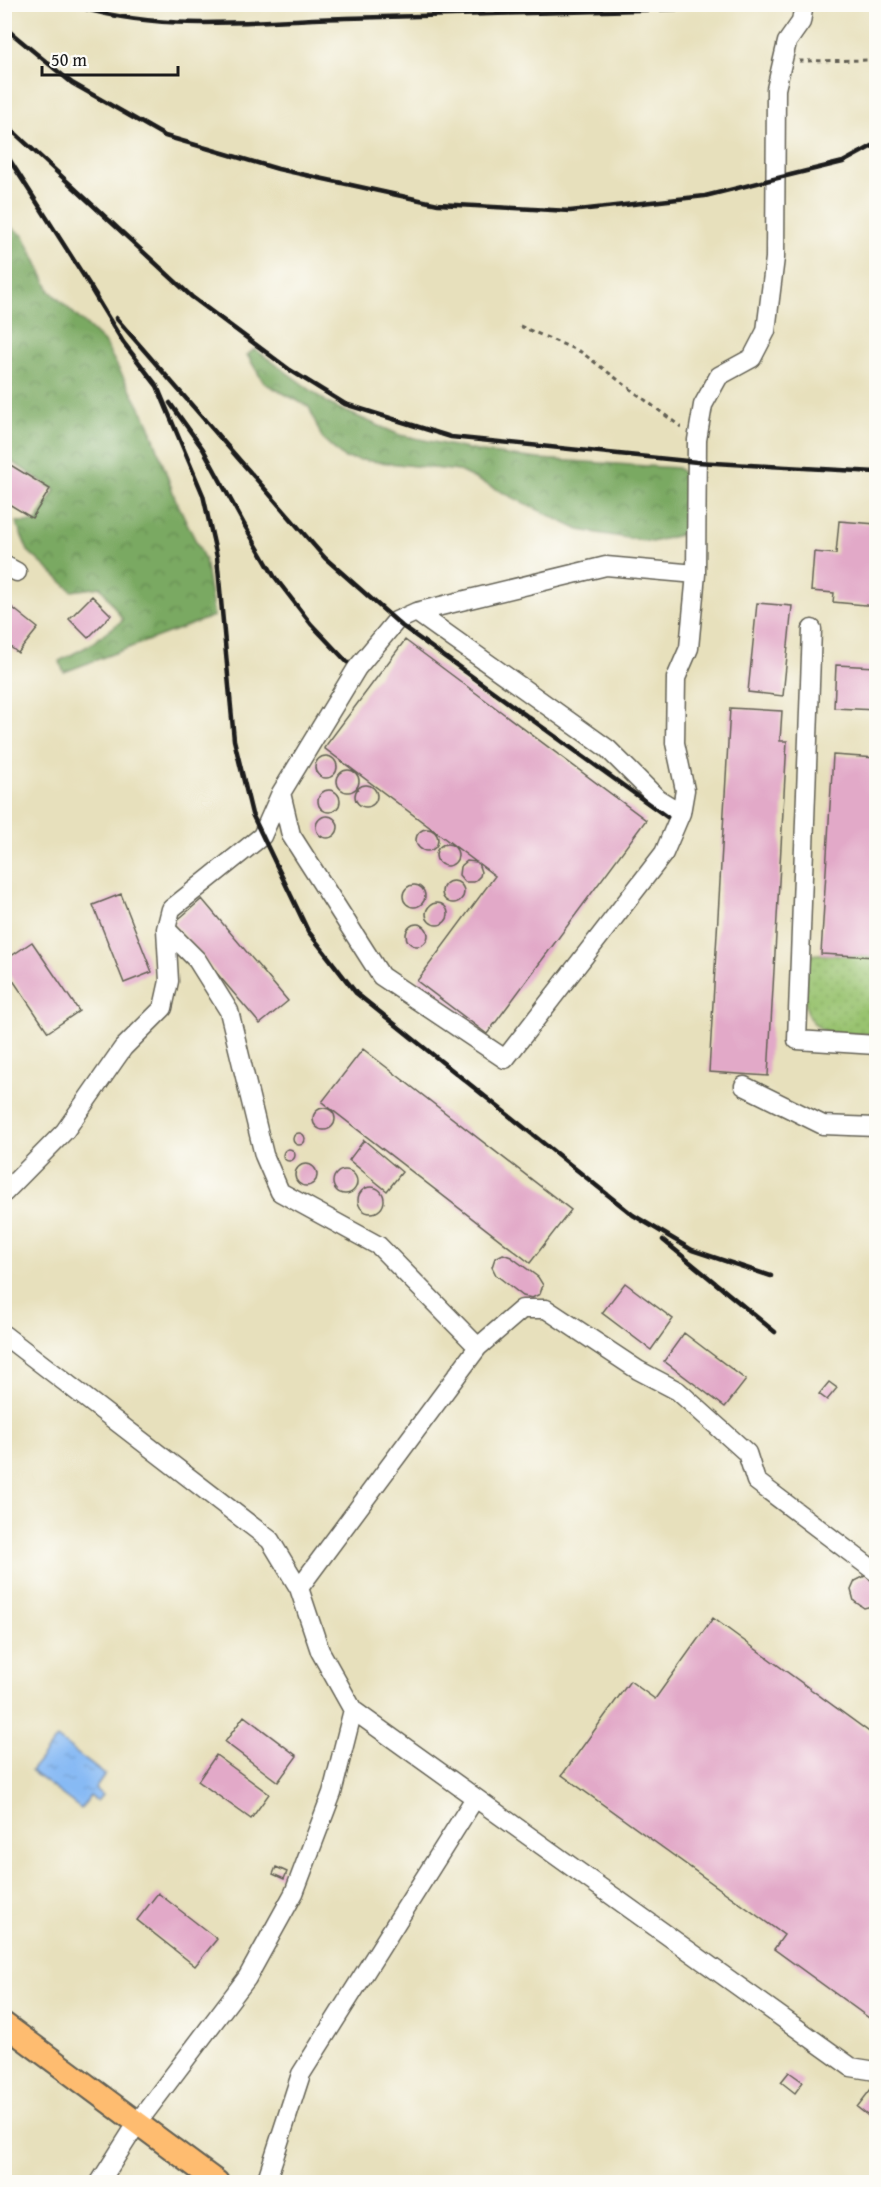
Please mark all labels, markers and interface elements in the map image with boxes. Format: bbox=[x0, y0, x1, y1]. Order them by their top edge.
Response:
scale bar bbox=[42, 39, 178, 77]
text: 50 m bbox=[51, 46, 87, 73]

